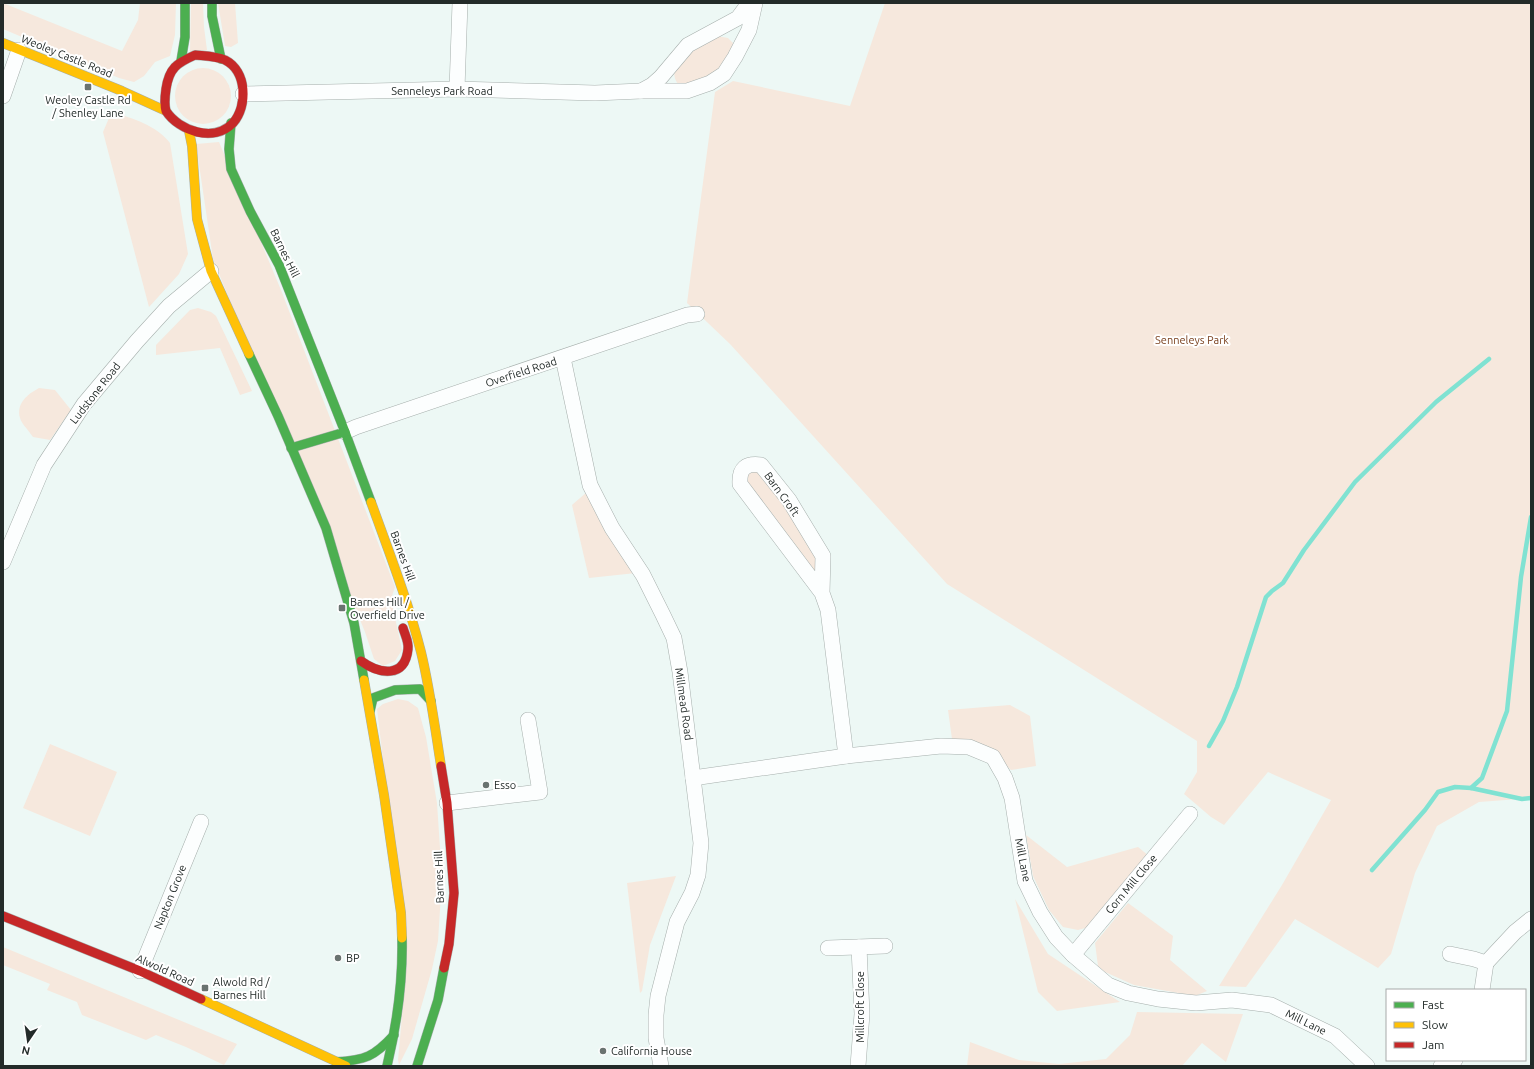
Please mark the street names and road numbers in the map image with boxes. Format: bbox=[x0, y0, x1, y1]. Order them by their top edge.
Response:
street label: Weoley Castle Road bbox=[19, 32, 115, 80]
street label: Senneleys Park Road bbox=[391, 85, 493, 97]
street label: Barnes Hill bbox=[268, 227, 302, 279]
street label: Overfield Road bbox=[484, 355, 558, 389]
street label: Ludstone Road bbox=[67, 360, 123, 426]
street label: Barn Croft bbox=[762, 470, 802, 519]
street label: Barnes Hill bbox=[388, 529, 418, 583]
street label: Millmead Road bbox=[673, 667, 695, 741]
street label: Mill Lane bbox=[1013, 837, 1033, 883]
street label: Barnes Hill bbox=[432, 850, 446, 903]
street label: Corn Mill Close bbox=[1103, 852, 1159, 916]
street label: Napton Grove bbox=[152, 863, 188, 931]
street label: Alwold Road bbox=[134, 952, 196, 988]
street label: Millcroft Close bbox=[854, 971, 866, 1043]
street label: Mill Lane bbox=[1284, 1007, 1328, 1037]

